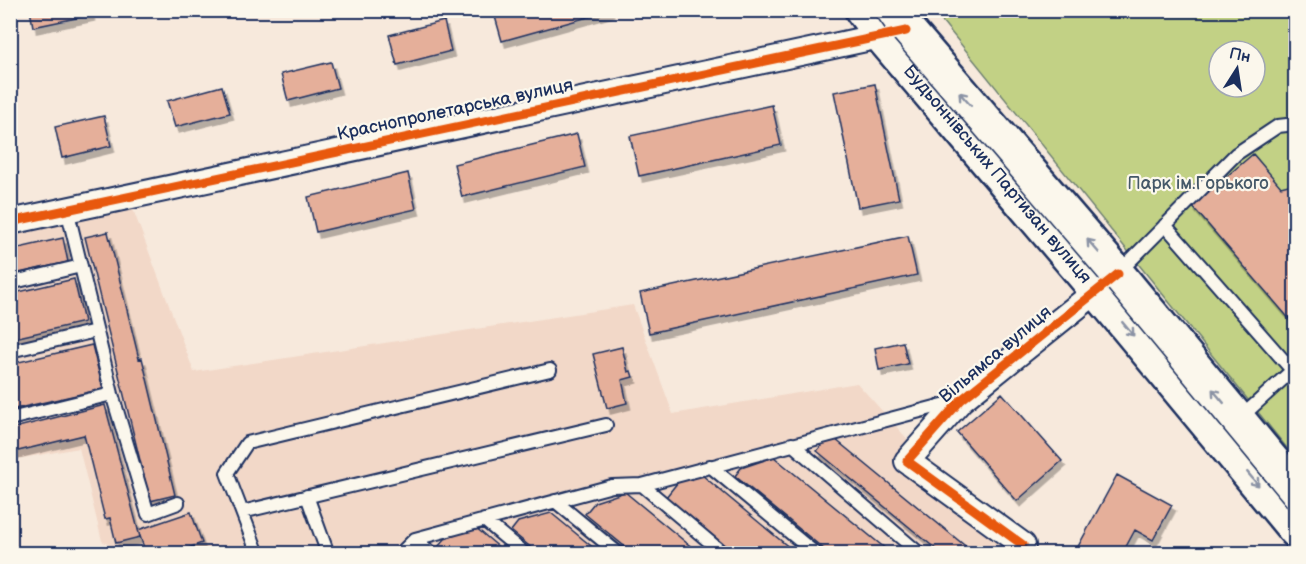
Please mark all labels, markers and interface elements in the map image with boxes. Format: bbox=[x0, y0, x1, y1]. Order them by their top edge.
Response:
north arrow bbox=[1207, 39, 1267, 99]
text: Пн bbox=[1227, 44, 1252, 67]
street label: Будьоннівських Партизан вулиця bbox=[899, 61, 1096, 288]
street label: Краснопролетарська вулиця bbox=[335, 74, 575, 145]
one-way arrow bbox=[959, 91, 972, 107]
park label: Парк iм.Горького bbox=[1127, 173, 1269, 194]
one-way arrow bbox=[1086, 239, 1100, 254]
street label: Вільямса вулиця bbox=[935, 301, 1056, 407]
one-way arrow bbox=[1122, 321, 1135, 337]
one-way arrow bbox=[1211, 389, 1225, 404]
one-way arrow bbox=[1246, 471, 1259, 487]

